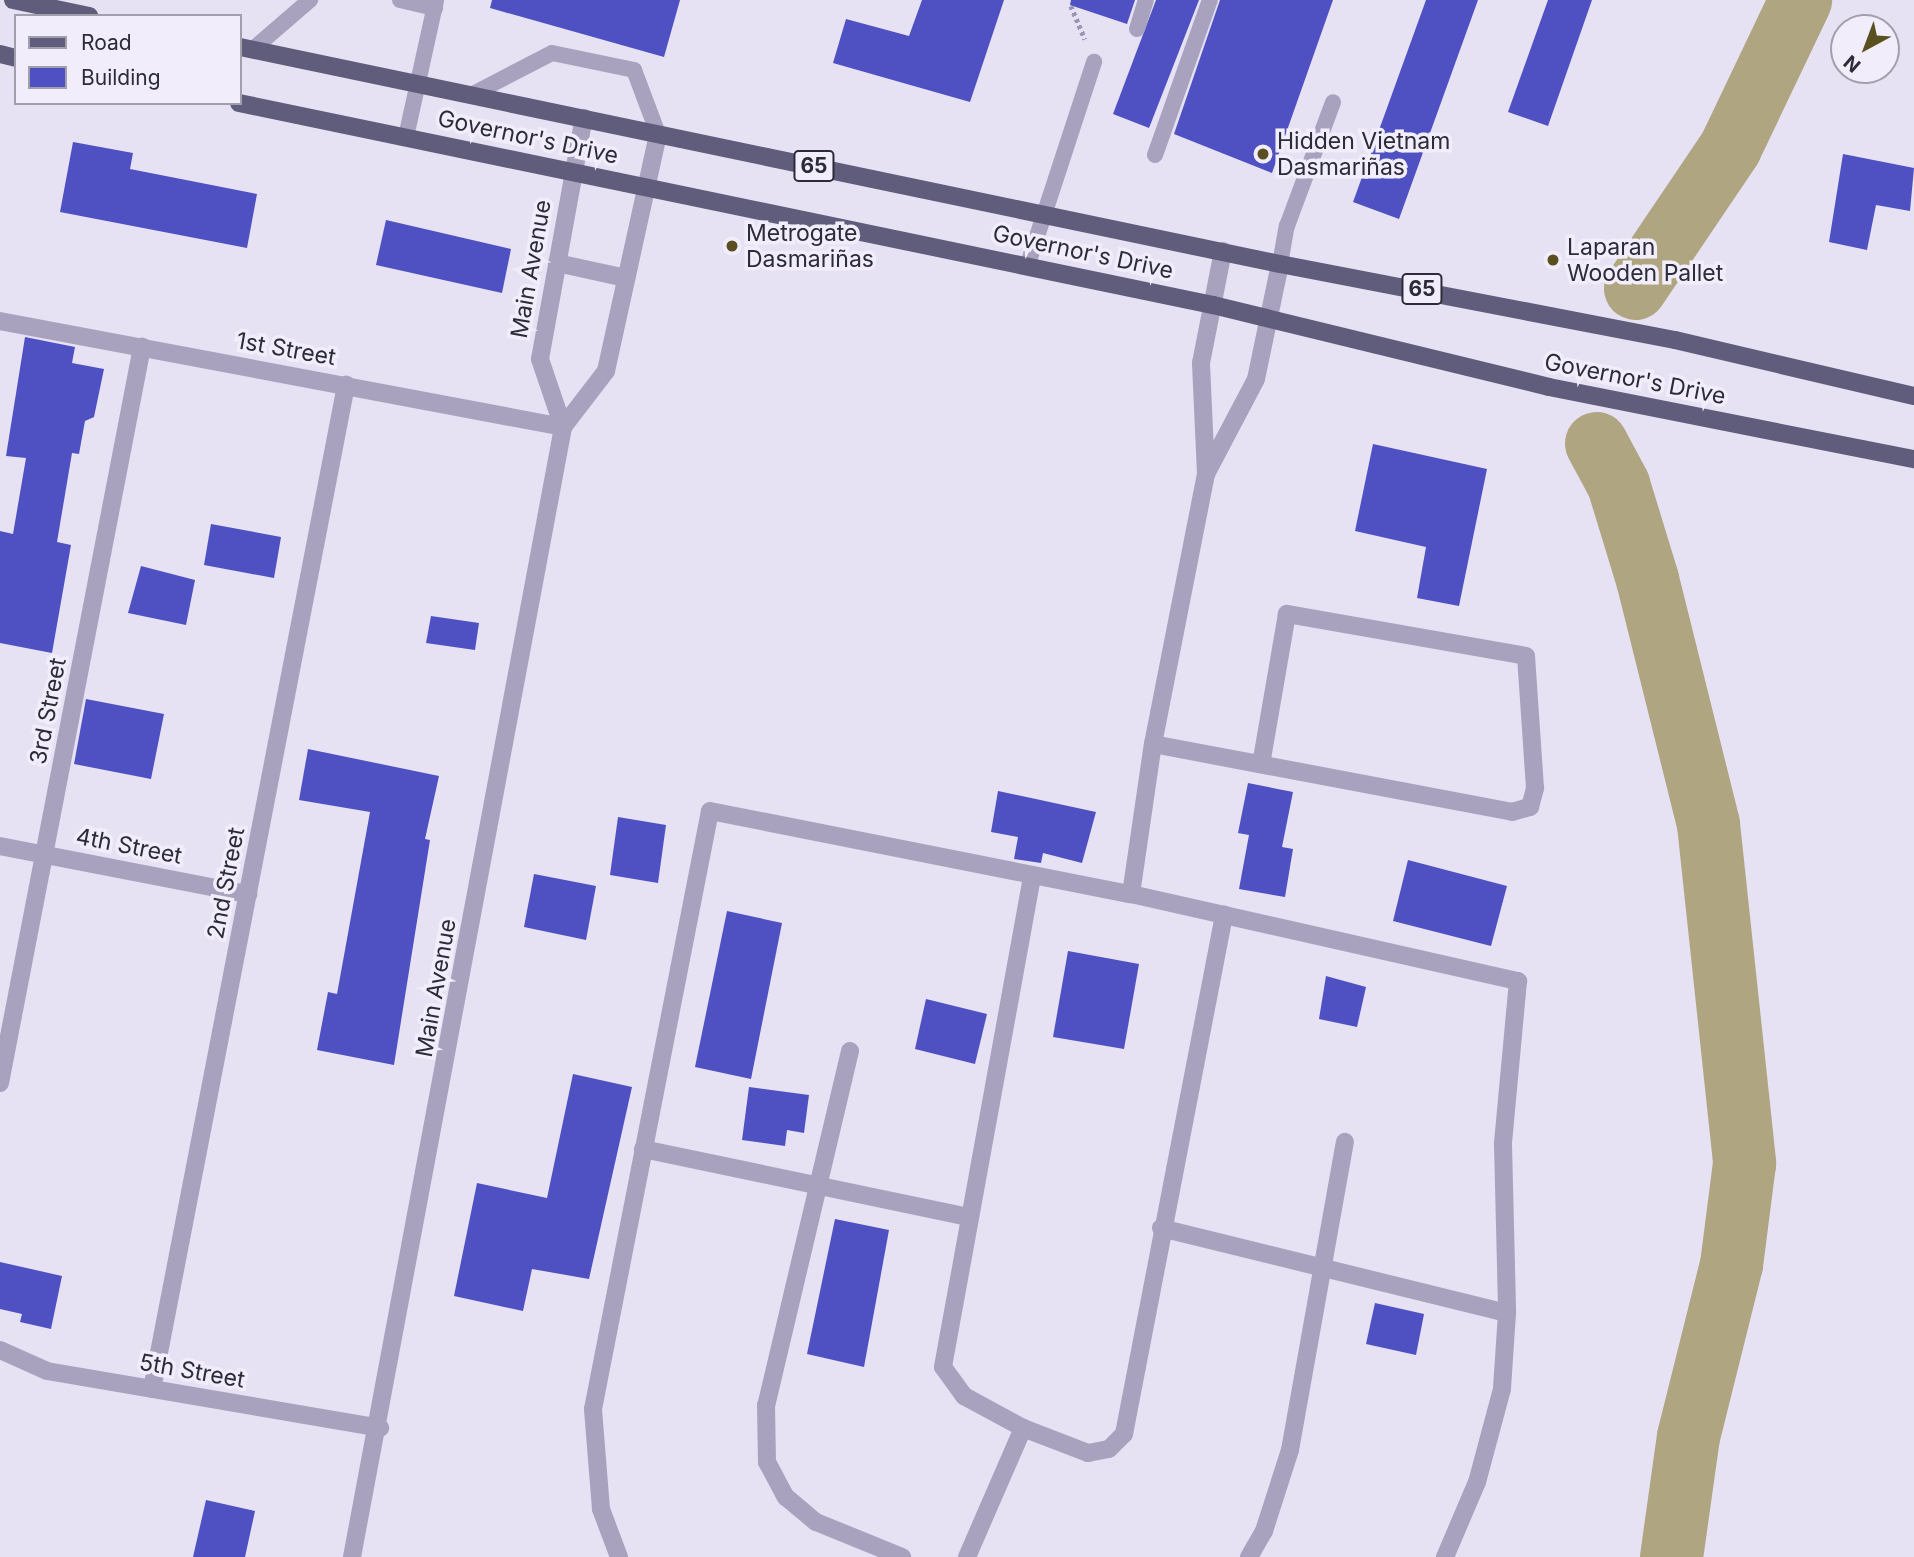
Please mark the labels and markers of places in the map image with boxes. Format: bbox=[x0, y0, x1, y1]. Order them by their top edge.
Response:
place label: Hidden Vietnam Dasmariñas bbox=[1277, 127, 1450, 181]
marker: Hidden Vietnam Dasmariñas bbox=[1255, 146, 1271, 162]
place label: Metrogate Dasmariñas bbox=[746, 219, 874, 273]
place label: Laparan Wooden Pallet bbox=[1567, 233, 1723, 287]
marker: Metrogate Dasmariñas bbox=[724, 238, 740, 254]
marker: Laparan Wooden Pallet bbox=[1545, 252, 1561, 268]

